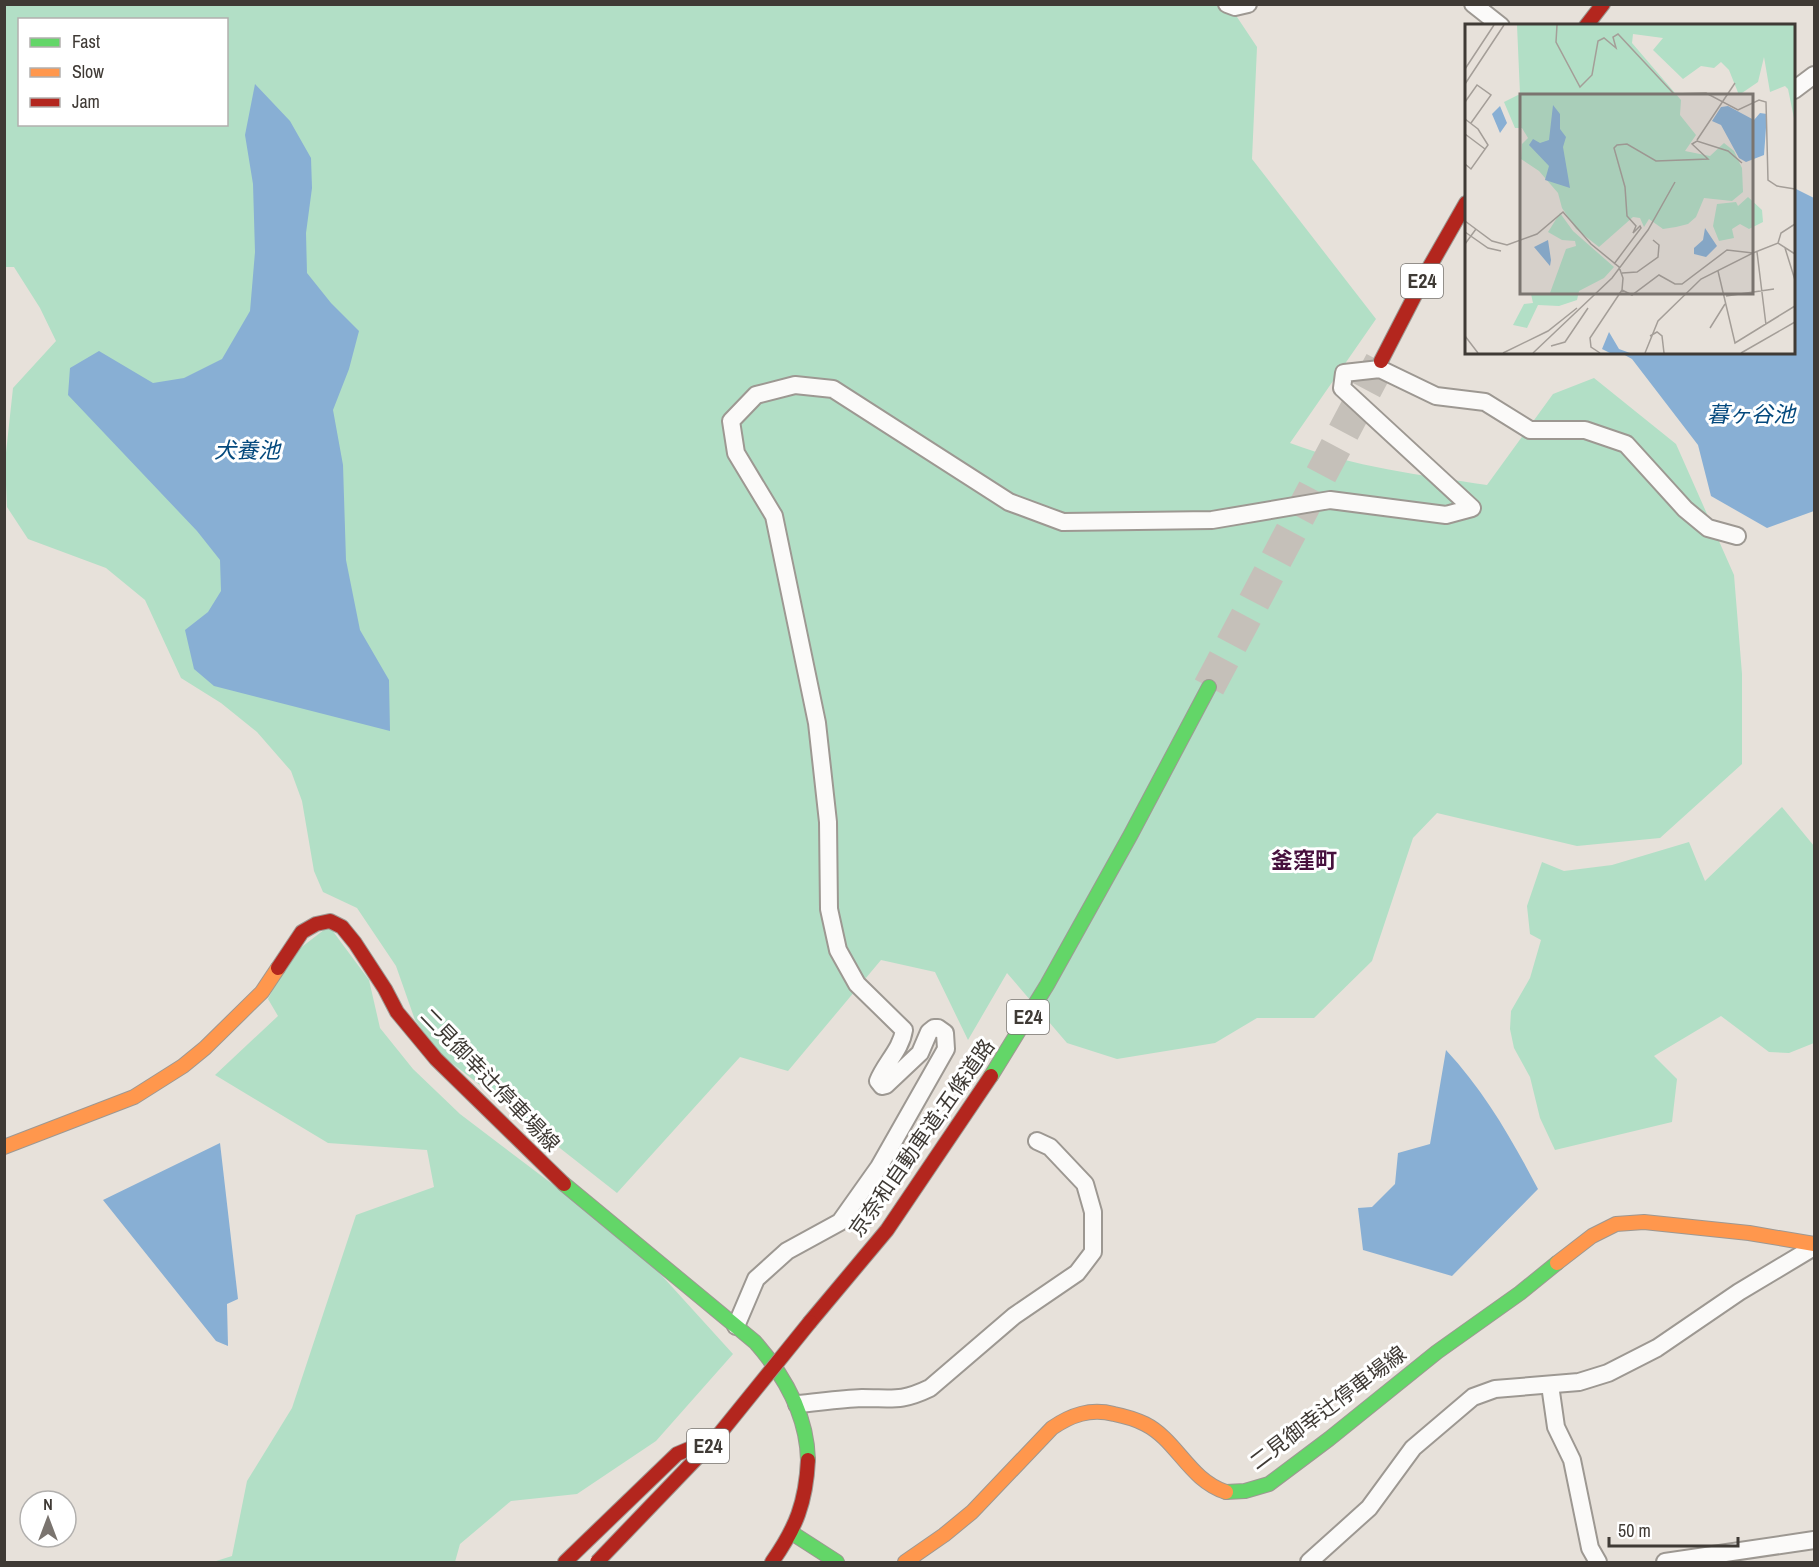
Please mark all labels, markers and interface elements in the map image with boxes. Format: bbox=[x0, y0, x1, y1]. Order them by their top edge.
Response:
legend bbox=[18, 18, 228, 126]
inset map bbox=[1465, 24, 1795, 354]
text: Fast bbox=[72, 29, 100, 54]
text: Slow bbox=[72, 59, 104, 84]
text: Jam bbox=[72, 89, 100, 114]
road number: E24 bbox=[1401, 264, 1443, 298]
water label: 暮ヶ谷池 bbox=[1707, 399, 1797, 429]
water label: 犬養池 bbox=[214, 435, 282, 465]
district label: 釜窪町 bbox=[1271, 845, 1337, 875]
road number: E24 bbox=[1007, 1000, 1049, 1034]
street label: 二見御幸辻停車場線 bbox=[414, 1002, 566, 1158]
street label: 京奈和自動車道;五條道路 bbox=[842, 1033, 1001, 1243]
street label: 二見御幸辻停車場線 bbox=[1244, 1339, 1412, 1476]
road number: E24 bbox=[687, 1429, 729, 1463]
north arrow bbox=[18, 1489, 78, 1549]
text: N bbox=[43, 1493, 53, 1515]
scale bar bbox=[1609, 1510, 1738, 1548]
text: 50 m bbox=[1618, 1518, 1651, 1543]

